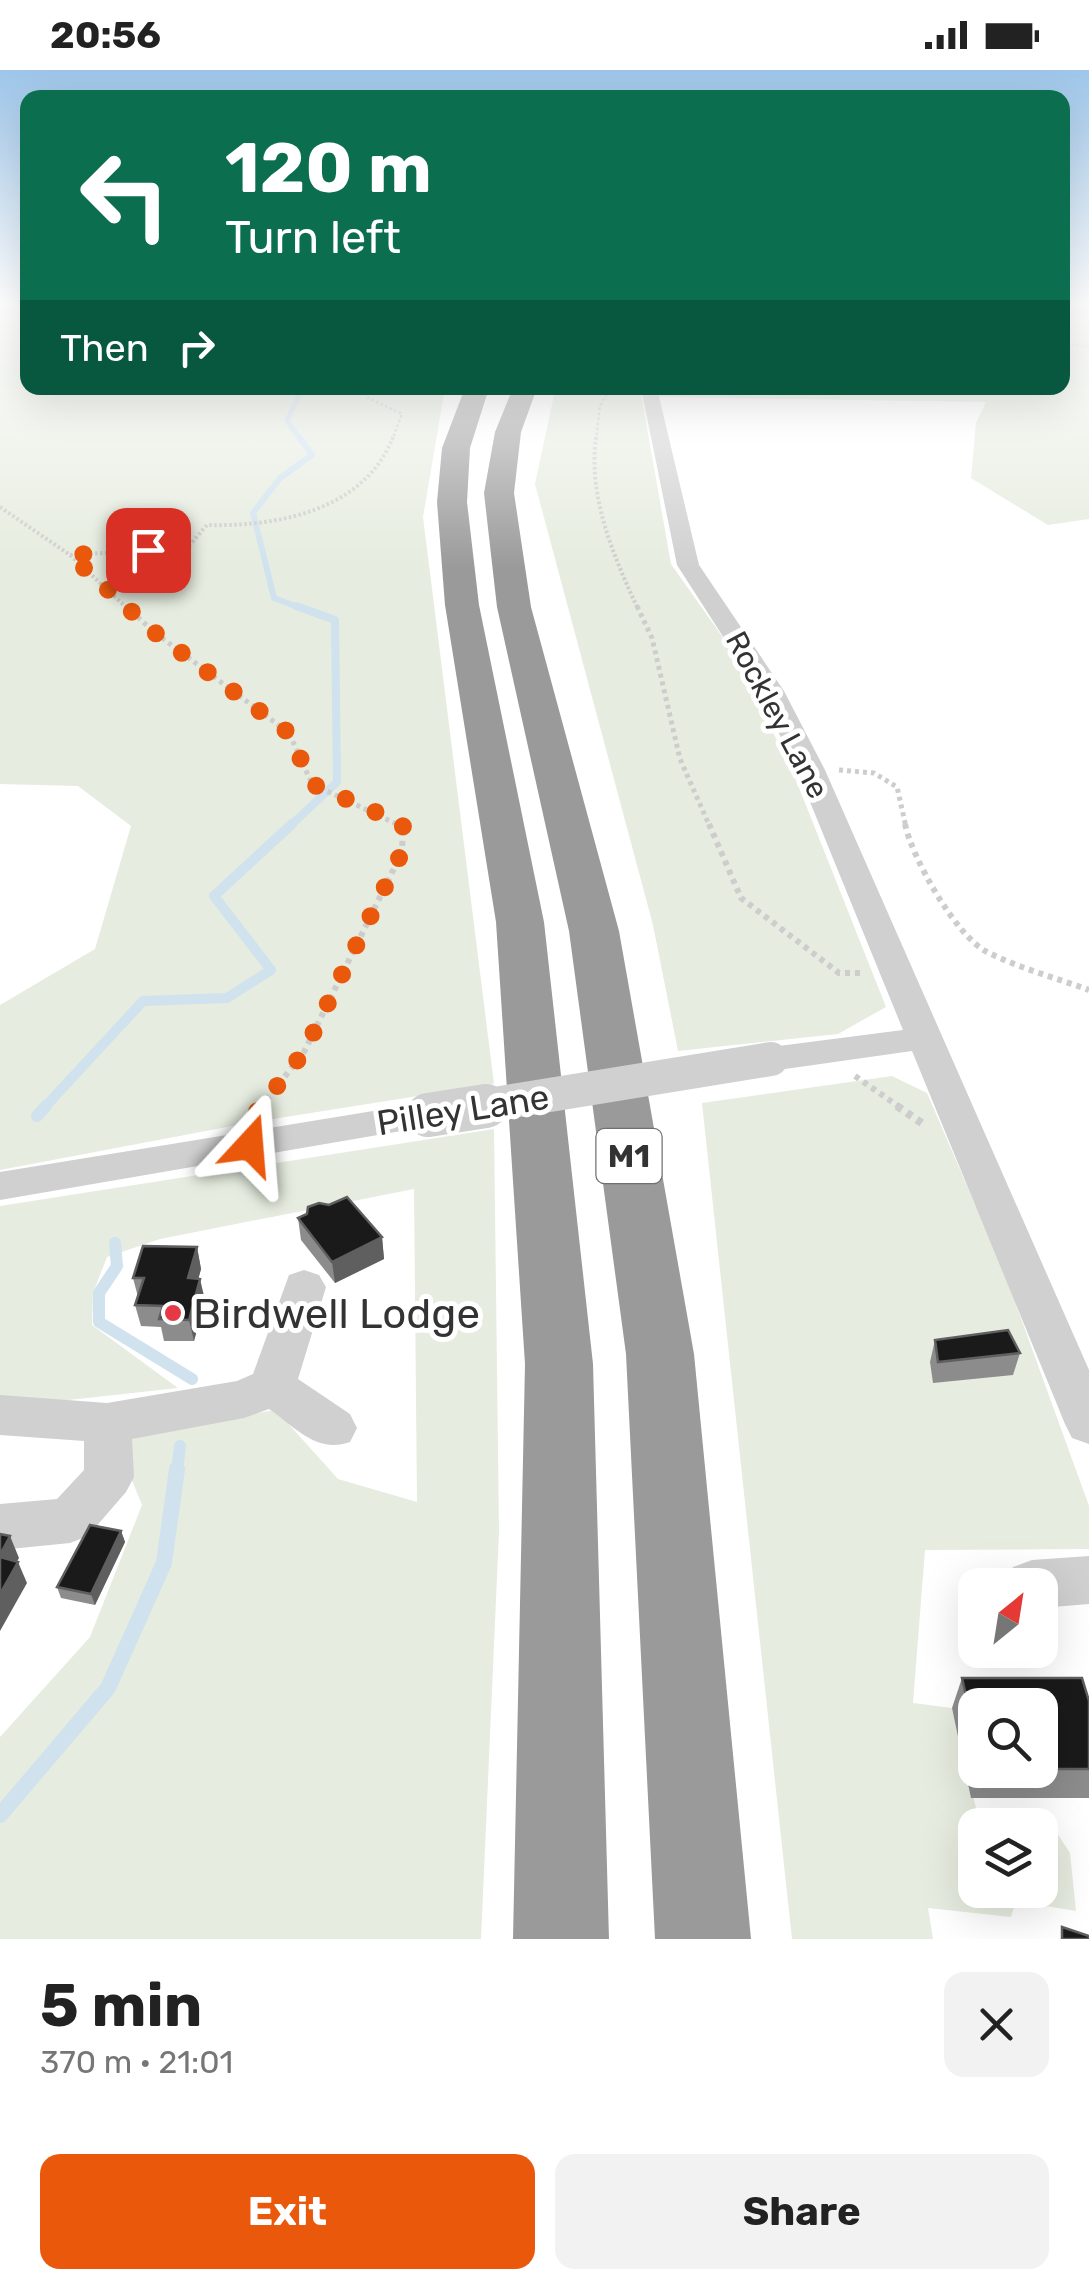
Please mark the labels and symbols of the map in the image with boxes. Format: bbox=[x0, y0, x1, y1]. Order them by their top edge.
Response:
pin bbox=[106, 508, 191, 593]
street label: Rockley Lane bbox=[718, 625, 836, 805]
street label: Pilley Lane bbox=[374, 1076, 552, 1144]
position arrow bbox=[198, 1093, 302, 1197]
road number: M1 bbox=[596, 1129, 662, 1183]
place label: Birdwell Lodge bbox=[193, 1289, 480, 1339]
marker: Birdwell Lodge bbox=[162, 1302, 184, 1324]
north arrow bbox=[958, 1568, 1058, 1668]

